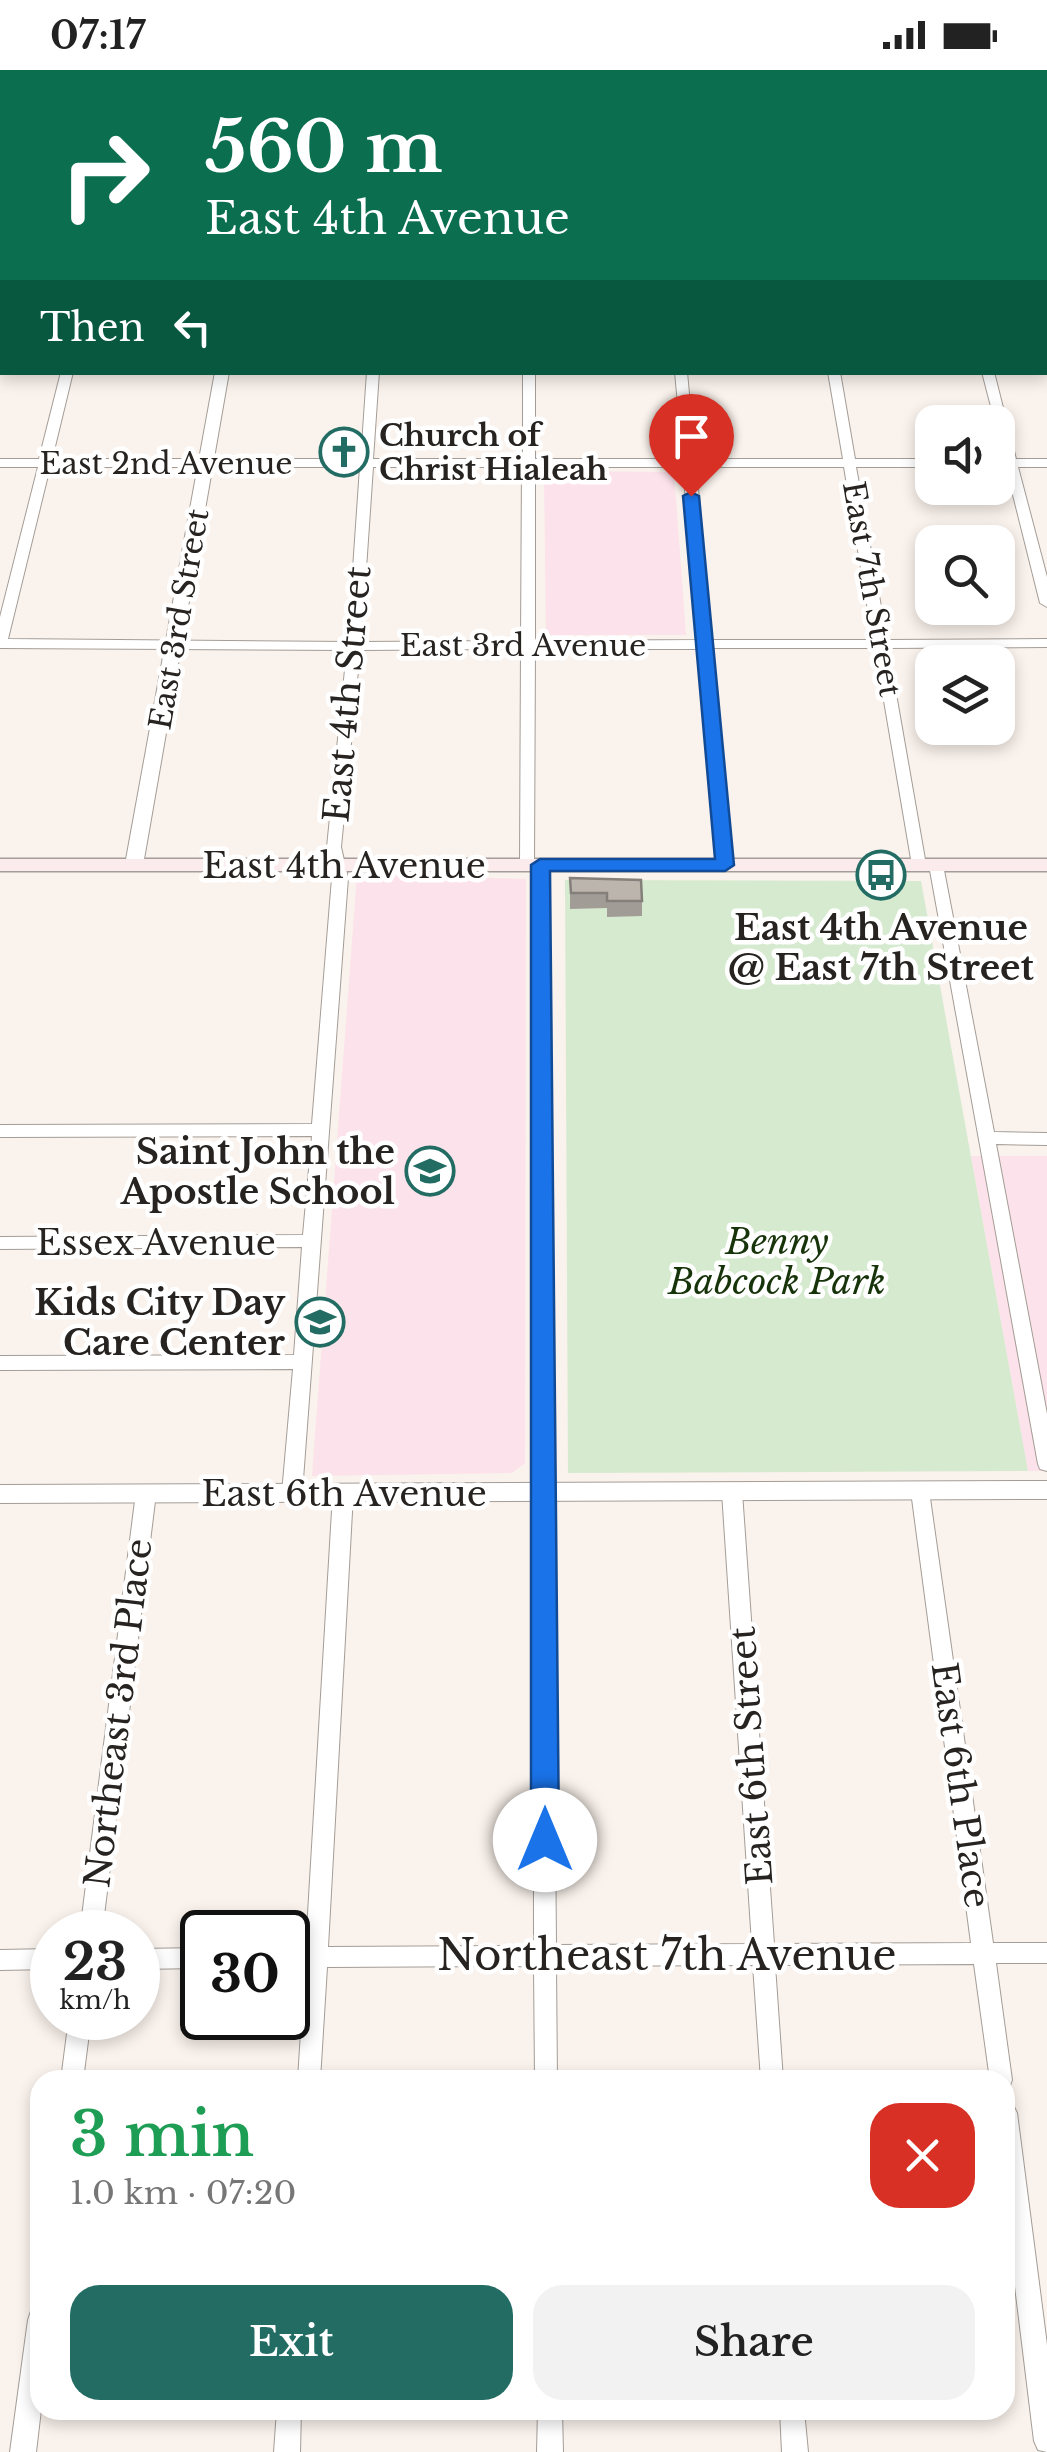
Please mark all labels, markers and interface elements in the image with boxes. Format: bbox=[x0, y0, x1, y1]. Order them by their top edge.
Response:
text: 07:17 bbox=[50, 12, 145, 59]
text: 560 m bbox=[205, 104, 443, 191]
icon: right bbox=[40, 110, 170, 240]
text: East 4th Avenue bbox=[205, 190, 570, 246]
icon: left bbox=[165, 300, 220, 355]
text: Then bbox=[40, 304, 145, 351]
pin bbox=[649, 394, 734, 497]
map controls bbox=[915, 405, 1015, 745]
button: sound bbox=[915, 405, 1015, 505]
icon: arrive bbox=[664, 409, 719, 464]
place label: Church of Christ Hialeah bbox=[379, 417, 608, 488]
church icon: Church of Christ Hialeah bbox=[318, 426, 370, 478]
street label: East 2nd Avenue bbox=[39, 445, 293, 482]
street label: East 7th Street bbox=[835, 479, 909, 700]
street label: East 3rd Street bbox=[141, 505, 217, 732]
button: search bbox=[915, 525, 1015, 625]
street label: East 4th Street bbox=[314, 564, 380, 824]
street label: East 3rd Avenue bbox=[400, 627, 646, 664]
button: layers bbox=[915, 645, 1015, 745]
street label: East 4th Avenue bbox=[202, 844, 486, 887]
bus stop icon: East 4th Avenue @ East 7th Street bbox=[855, 849, 907, 901]
place label: East 4th Avenue @ East 7th Street bbox=[728, 906, 1035, 989]
place label: Saint John the Apostle School bbox=[120, 1130, 395, 1213]
school or university icon: Saint John the Apostle School bbox=[404, 1145, 456, 1197]
park label: Benny Babcock Park bbox=[666, 1220, 886, 1303]
street label: Essex Avenue bbox=[36, 1221, 276, 1264]
place label: Kids City Day Care Center bbox=[34, 1281, 286, 1364]
school or university icon: Kids City Day Care Center bbox=[294, 1296, 346, 1348]
street label: East 6th Avenue bbox=[201, 1472, 487, 1515]
street label: Northeast 3rd Place bbox=[75, 1536, 161, 1890]
street label: East 6th Street bbox=[721, 1625, 781, 1887]
street label: East 6th Place bbox=[922, 1659, 1000, 1911]
position arrow bbox=[493, 1788, 597, 1892]
speed limit sign: 30 bbox=[180, 1910, 310, 2040]
street label: Northeast 7th Avenue bbox=[437, 1929, 897, 1981]
text: 23 bbox=[63, 1931, 127, 1994]
text: km/h bbox=[60, 1985, 130, 2016]
text: 3 min bbox=[70, 2098, 254, 2172]
button: close bbox=[870, 2103, 975, 2208]
text: 1.0 km · 07:20 bbox=[70, 2173, 296, 2213]
button: Exit bbox=[70, 2285, 513, 2400]
button: Share bbox=[533, 2285, 975, 2400]

